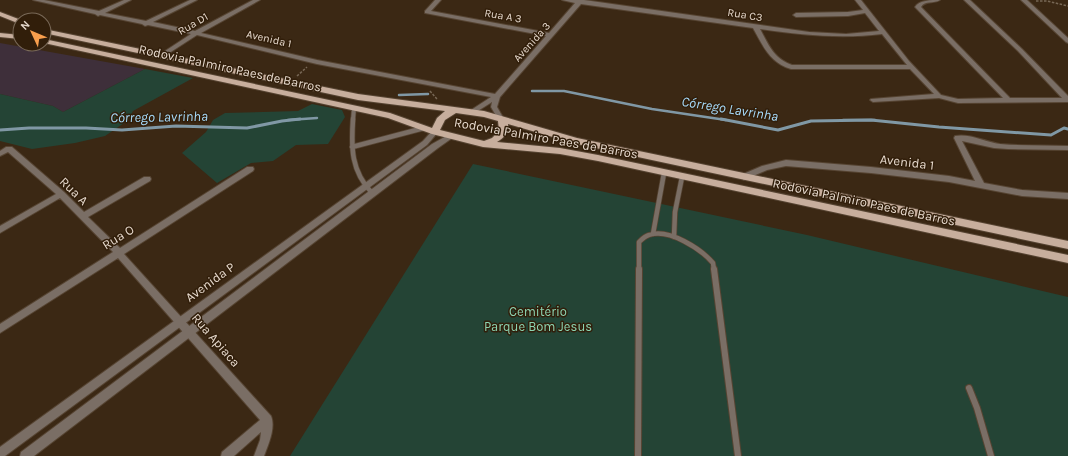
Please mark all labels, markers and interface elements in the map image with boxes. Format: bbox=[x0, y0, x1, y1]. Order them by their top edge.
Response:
street label: Rua A 3 bbox=[483, 6, 523, 26]
street label: Rua C3 bbox=[727, 6, 763, 24]
street label: Rua D1 bbox=[175, 10, 211, 38]
north arrow bbox=[12, 12, 52, 52]
text: N bbox=[18, 18, 33, 33]
street label: Avenida 3 bbox=[511, 19, 553, 65]
street label: Avenida 1 bbox=[245, 27, 293, 51]
street label: Rodovia Palmiro Paes de Barros bbox=[137, 41, 323, 95]
water label: Córrego Lavrinha bbox=[680, 93, 780, 125]
water label: Córrego Lavrinha bbox=[110, 108, 208, 126]
street label: Rodovia Palmiro Paes de Barros bbox=[453, 114, 639, 162]
street label: Avenida 1 bbox=[879, 151, 935, 173]
street label: Rua A bbox=[57, 174, 92, 208]
street label: Rodovia Palmiro Paes de Barros bbox=[771, 175, 957, 229]
street label: Rua O bbox=[99, 222, 137, 252]
street label: Avenida P bbox=[182, 259, 238, 305]
park label: Cemitério Parque Bom Jesus bbox=[484, 304, 592, 335]
street label: Rua Apiaca bbox=[189, 310, 243, 370]

